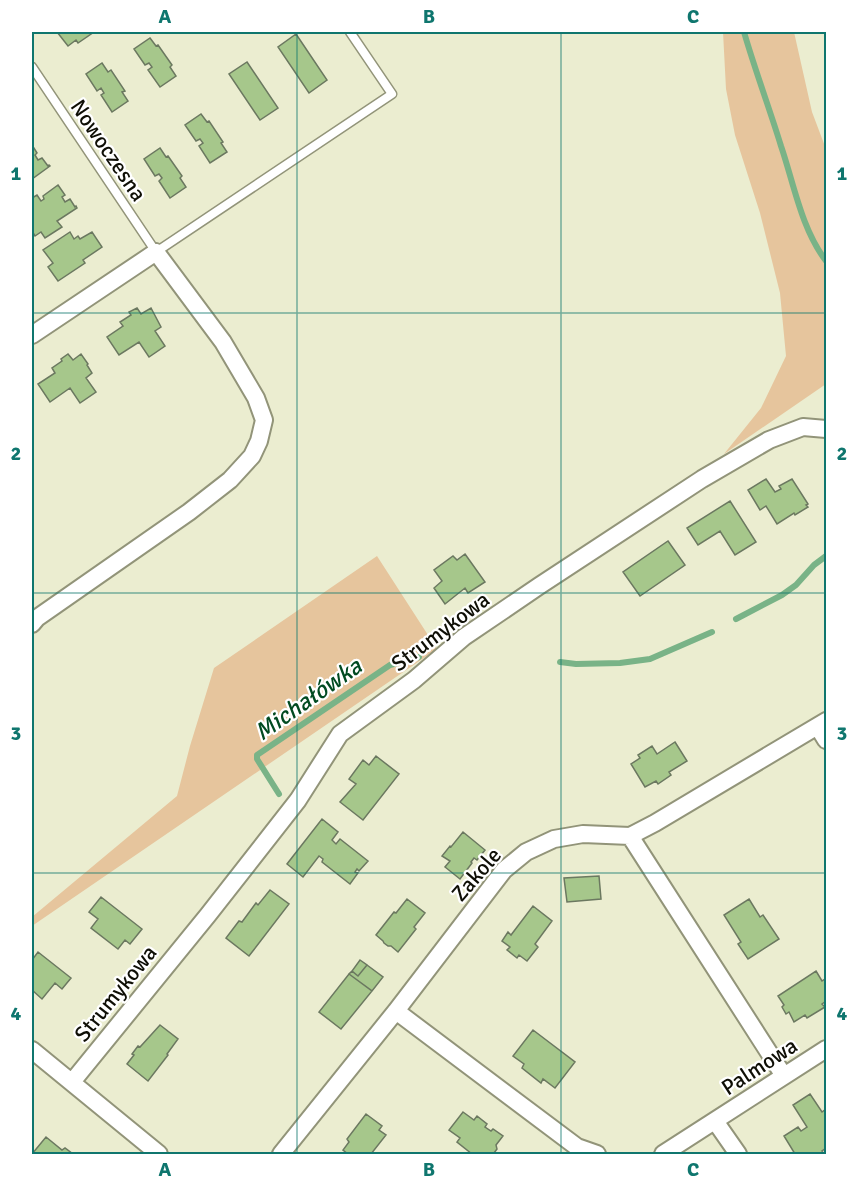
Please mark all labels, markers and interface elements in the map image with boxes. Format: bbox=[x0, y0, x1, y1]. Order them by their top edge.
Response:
text: A bbox=[159, 4, 172, 29]
text: B bbox=[423, 4, 435, 29]
text: C bbox=[687, 4, 699, 29]
street label: Nowoczesna bbox=[65, 94, 152, 206]
text: 1 bbox=[11, 161, 22, 186]
text: 1 bbox=[837, 161, 848, 186]
text: 2 bbox=[11, 441, 21, 466]
text: 2 bbox=[837, 441, 847, 466]
street label: Strumykowa bbox=[386, 586, 495, 677]
water label: Michałówka bbox=[249, 651, 368, 747]
text: 3 bbox=[11, 721, 21, 746]
text: 3 bbox=[837, 721, 847, 746]
street label: Zakole bbox=[446, 842, 507, 907]
street label: Strumykowa bbox=[68, 940, 162, 1047]
text: 4 bbox=[11, 1001, 22, 1026]
text: 4 bbox=[837, 1001, 848, 1026]
street label: Palmowa bbox=[716, 1032, 802, 1101]
text: A bbox=[159, 1157, 172, 1182]
text: B bbox=[423, 1157, 435, 1182]
text: C bbox=[687, 1157, 699, 1182]

